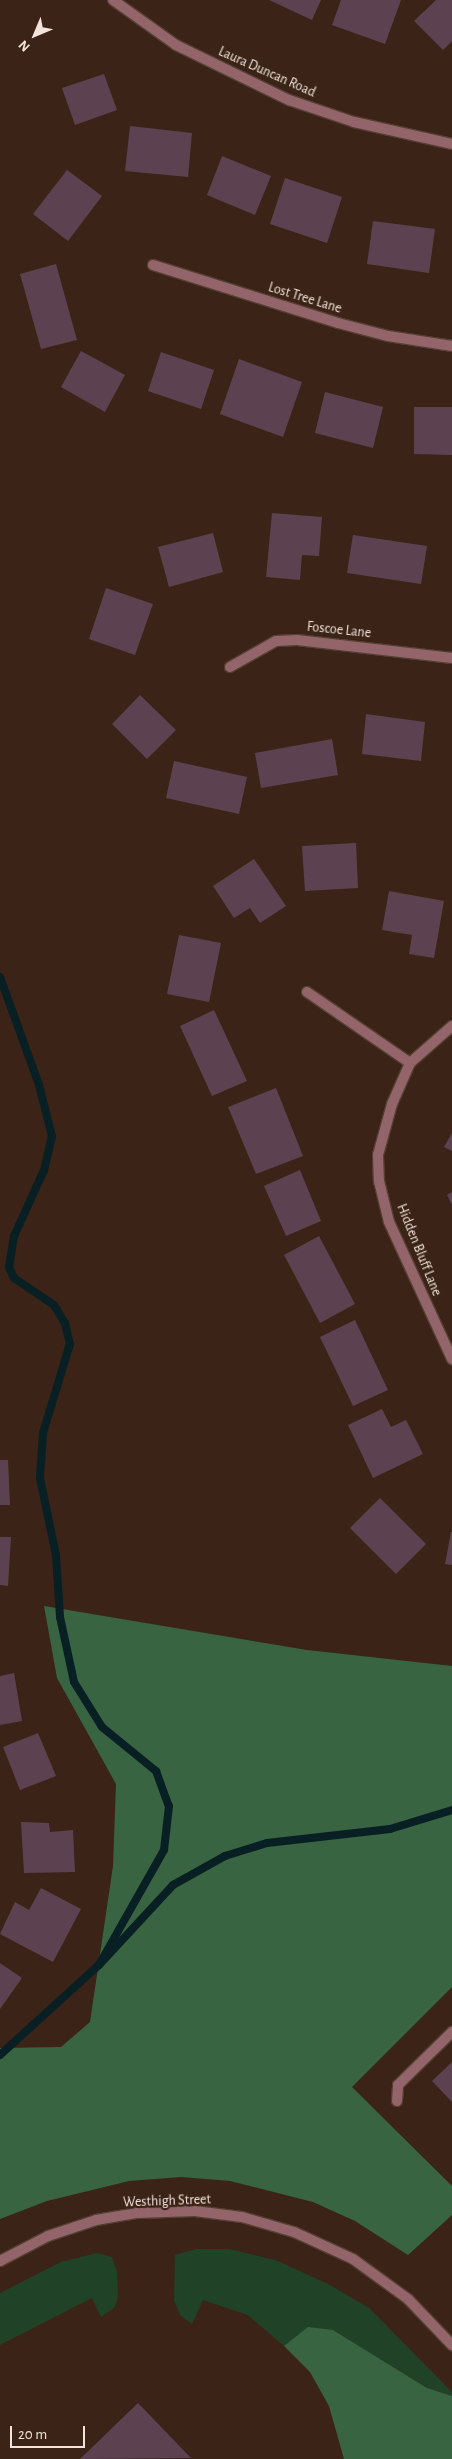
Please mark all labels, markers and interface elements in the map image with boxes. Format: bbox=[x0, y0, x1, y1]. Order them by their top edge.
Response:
north arrow bbox=[10, 10, 60, 60]
text: N bbox=[16, 37, 33, 54]
street label: Laura Duncan Road bbox=[216, 43, 318, 101]
street label: Lost Tree Lane bbox=[266, 279, 344, 317]
street label: Foscoe Lane bbox=[306, 618, 372, 642]
street label: Hidden Bluff Lane bbox=[393, 1201, 445, 1299]
street label: Westhigh Street bbox=[123, 2191, 211, 2211]
scale bar bbox=[12, 2416, 88, 2448]
text: 20 m bbox=[18, 2427, 47, 2442]

